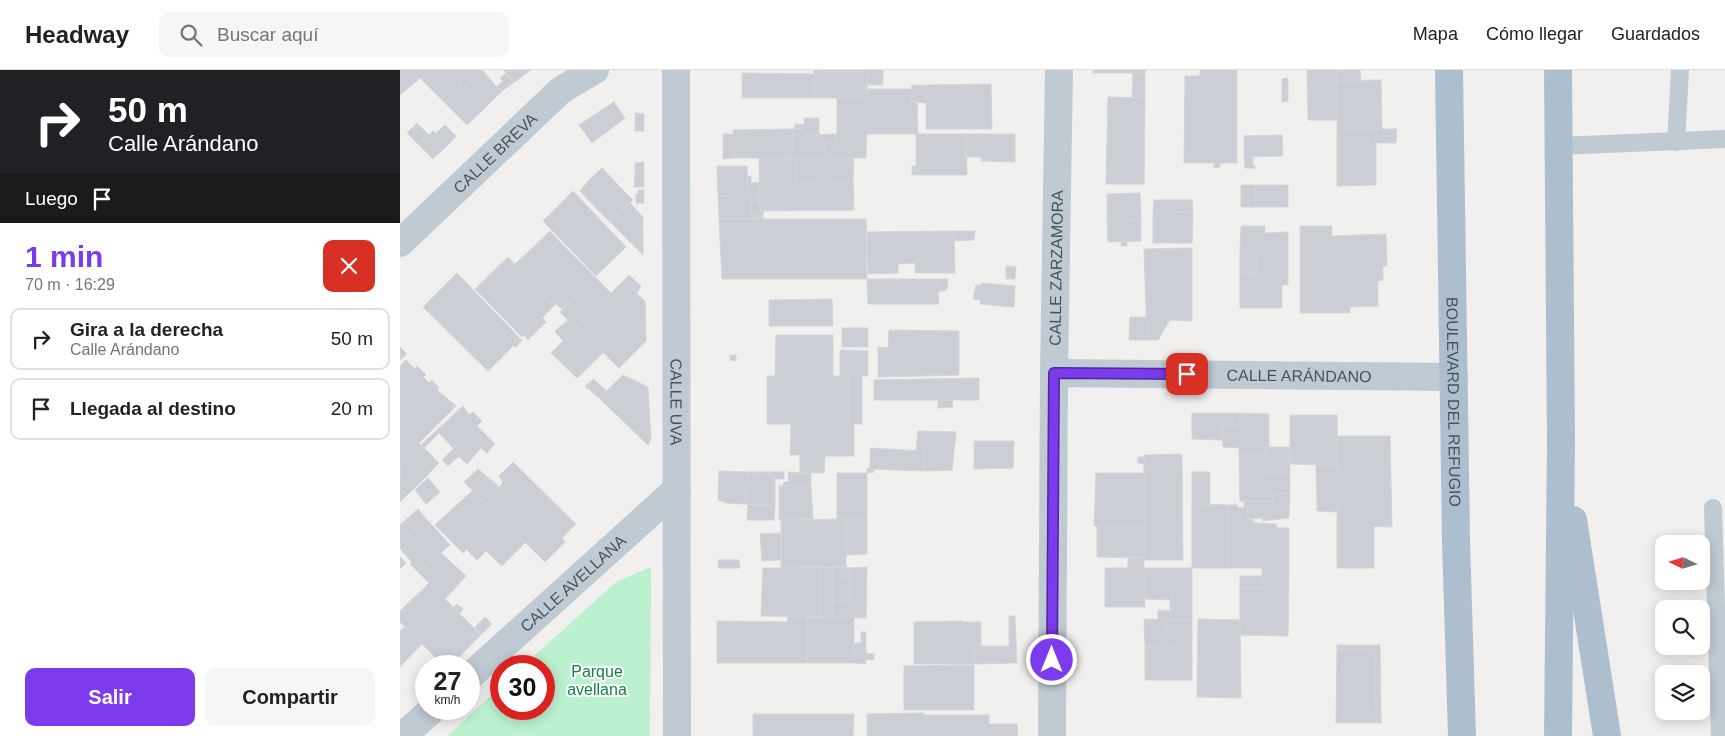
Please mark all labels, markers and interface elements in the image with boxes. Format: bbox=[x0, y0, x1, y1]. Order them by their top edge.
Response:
search box bbox=[159, 12, 509, 57]
text: Headway bbox=[25, 21, 129, 48]
icon: search bbox=[177, 21, 205, 49]
text: Buscar aquí bbox=[217, 24, 318, 45]
text: Mapa bbox=[1413, 24, 1458, 44]
text: Cómo llegar bbox=[1486, 24, 1583, 44]
text: Guardados bbox=[1611, 24, 1700, 44]
icon: right bbox=[25, 90, 90, 155]
text: 50 m bbox=[108, 90, 188, 129]
street label: CALLE BREVA bbox=[450, 109, 540, 196]
text: Calle Arándano bbox=[108, 131, 258, 156]
icon: arrive bbox=[88, 185, 116, 213]
text: Luego bbox=[25, 188, 78, 209]
street label: CALLE ZARZAMORA bbox=[1046, 190, 1066, 346]
text: 1 min bbox=[25, 240, 103, 273]
button: close bbox=[323, 240, 375, 292]
text: 70 m · 16:29 bbox=[25, 276, 115, 293]
street label: BOULEVARD DEL REFUGIO bbox=[1444, 297, 1464, 507]
text: Gira a la derecha bbox=[70, 319, 223, 340]
icon: right bbox=[27, 325, 55, 353]
text: 50 m bbox=[331, 328, 373, 349]
text: Calle Arándano bbox=[70, 341, 179, 358]
pin bbox=[1166, 353, 1208, 395]
street label: CALLE UVA bbox=[668, 359, 685, 446]
icon: arrive bbox=[1173, 360, 1201, 388]
street label: CALLE ARÁNDANO bbox=[1226, 366, 1372, 385]
icon: arrive bbox=[27, 395, 55, 423]
text: Llegada al destino bbox=[70, 398, 236, 419]
text: 20 m bbox=[331, 398, 373, 419]
street label: CALLE AVELLANA bbox=[517, 531, 629, 635]
north arrow bbox=[1655, 535, 1710, 590]
map controls bbox=[1655, 535, 1710, 720]
button: search bbox=[1655, 600, 1710, 655]
position arrow bbox=[1025, 633, 1077, 685]
speed limit sign: 30 bbox=[490, 655, 555, 720]
park label: Parque avellana bbox=[567, 663, 627, 698]
button: layers bbox=[1655, 665, 1710, 720]
text: 27 bbox=[434, 667, 461, 695]
button: Salir bbox=[25, 668, 195, 726]
button: Compartir bbox=[205, 668, 375, 726]
text: km/h bbox=[434, 693, 461, 707]

